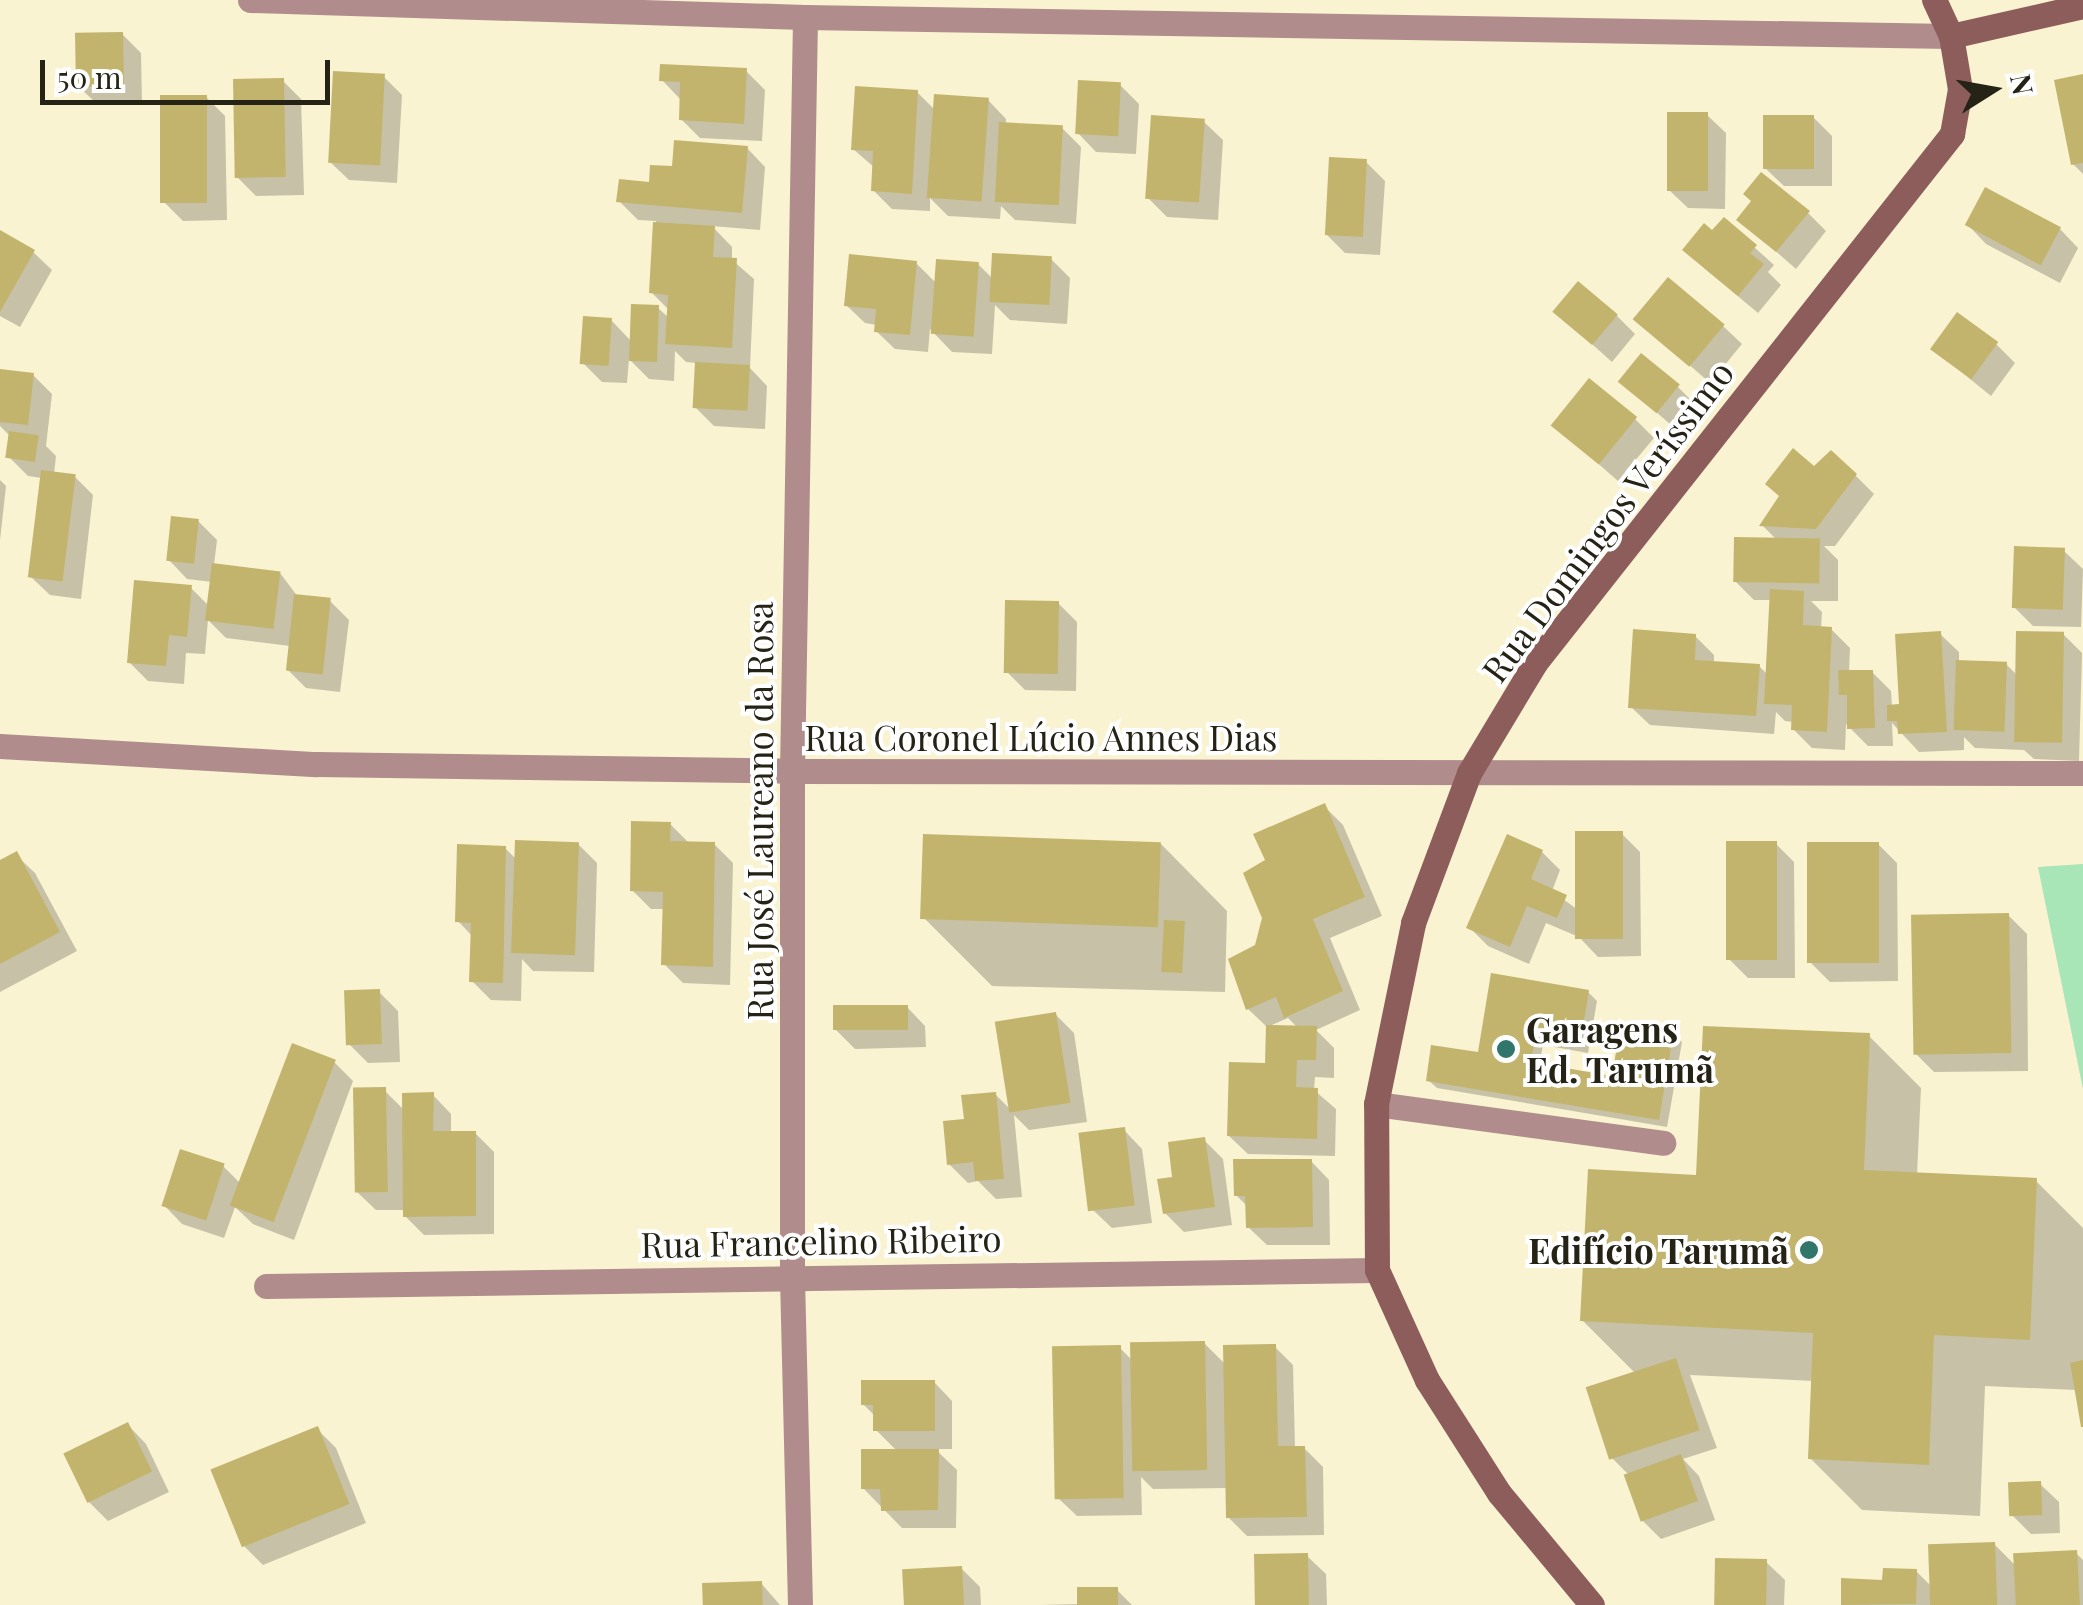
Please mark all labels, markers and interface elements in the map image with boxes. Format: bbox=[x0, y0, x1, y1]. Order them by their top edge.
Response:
scale bar bbox=[45, 40, 335, 102]
north arrow bbox=[1943, 40, 2043, 140]
text: 50 m bbox=[57, 57, 122, 97]
text: N bbox=[2003, 71, 2043, 98]
street label: Rua Domingos Veríssimo bbox=[1472, 352, 1742, 690]
street label: Rua José Laureano da Rosa bbox=[738, 601, 780, 1021]
street label: Rua Coronel Lúcio Annes Dias bbox=[804, 716, 1278, 758]
place label: Garagens Ed. Tarumã bbox=[1526, 1008, 1715, 1090]
marker: Garagens Ed. Tarumã bbox=[1495, 1038, 1517, 1060]
street label: Rua Francelino Ribeiro bbox=[640, 1217, 1002, 1265]
place label: Edifício Tarumã bbox=[1527, 1229, 1789, 1271]
marker: Edifício Tarumã bbox=[1798, 1239, 1820, 1261]

